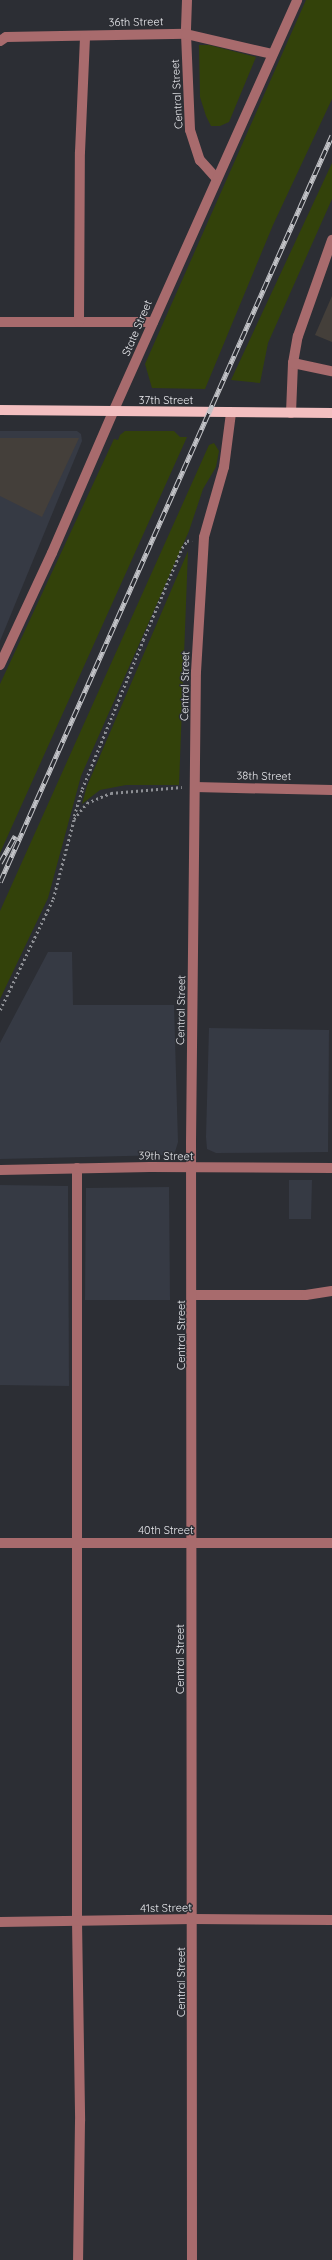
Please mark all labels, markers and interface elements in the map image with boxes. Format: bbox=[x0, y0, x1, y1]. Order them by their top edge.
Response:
street label: 36th Street bbox=[109, 15, 163, 29]
street label: Central Street bbox=[169, 59, 185, 129]
street label: State Street bbox=[119, 298, 155, 358]
street label: 37th Street bbox=[139, 393, 193, 407]
street label: Central Street bbox=[178, 651, 192, 721]
street label: 38th Street bbox=[237, 769, 291, 783]
street label: Central Street bbox=[174, 975, 188, 1045]
street label: 39th Street bbox=[138, 1149, 194, 1163]
street label: Central Street bbox=[174, 1300, 188, 1370]
street label: 40th Street bbox=[138, 1523, 194, 1537]
street label: Central Street bbox=[173, 1624, 187, 1694]
street label: 41st Street bbox=[140, 1901, 192, 1915]
street label: Central Street bbox=[174, 1947, 188, 2017]

